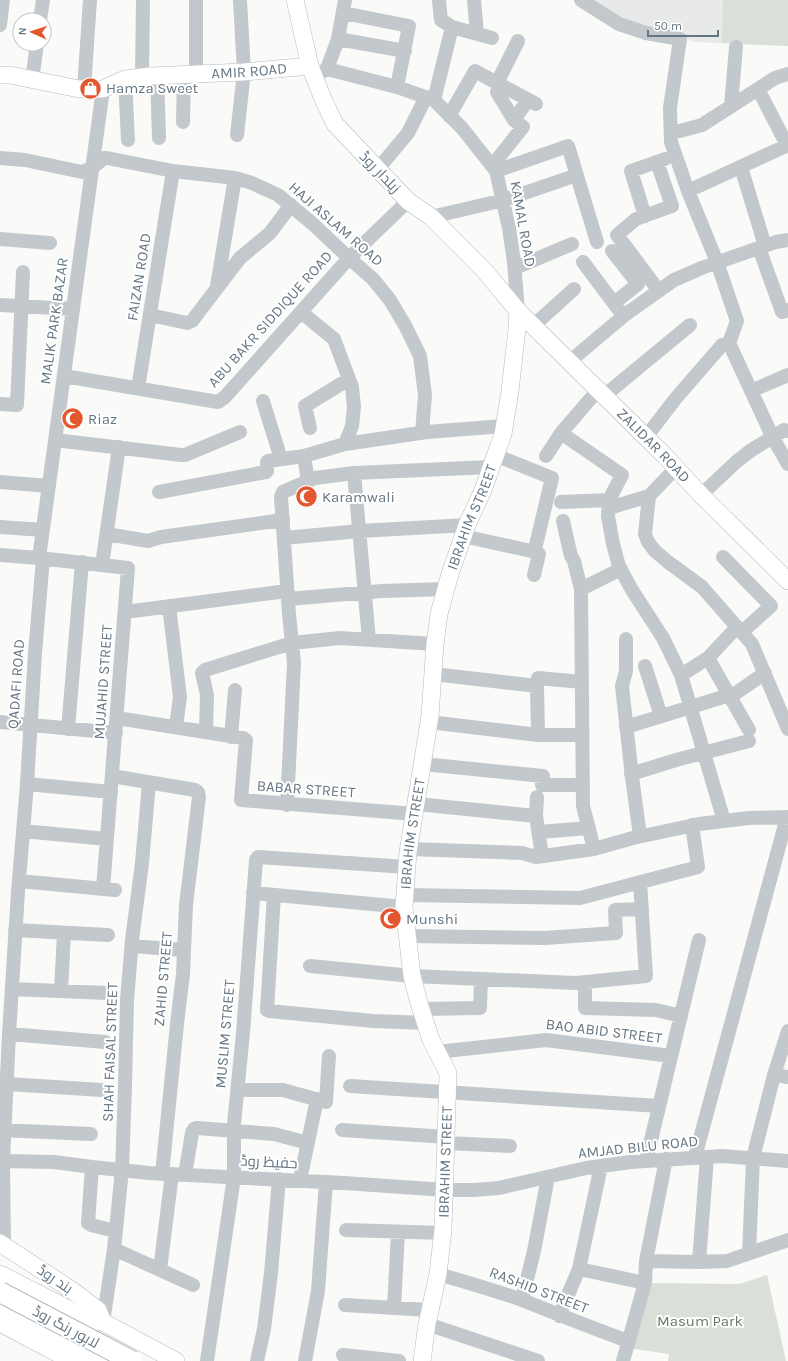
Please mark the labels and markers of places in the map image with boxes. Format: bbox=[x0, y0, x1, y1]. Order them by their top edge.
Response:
shop icon: Hamza Sweet bbox=[77, 75, 103, 101]
place label: Hamza Sweet bbox=[106, 79, 199, 97]
mosque icon: Riaz bbox=[60, 406, 86, 432]
place label: Riaz bbox=[88, 410, 117, 428]
mosque icon: Karamwali bbox=[293, 484, 319, 510]
place label: Karamwali bbox=[322, 488, 395, 506]
mosque icon: Munshi bbox=[378, 906, 404, 932]
place label: Munshi bbox=[406, 910, 458, 928]

